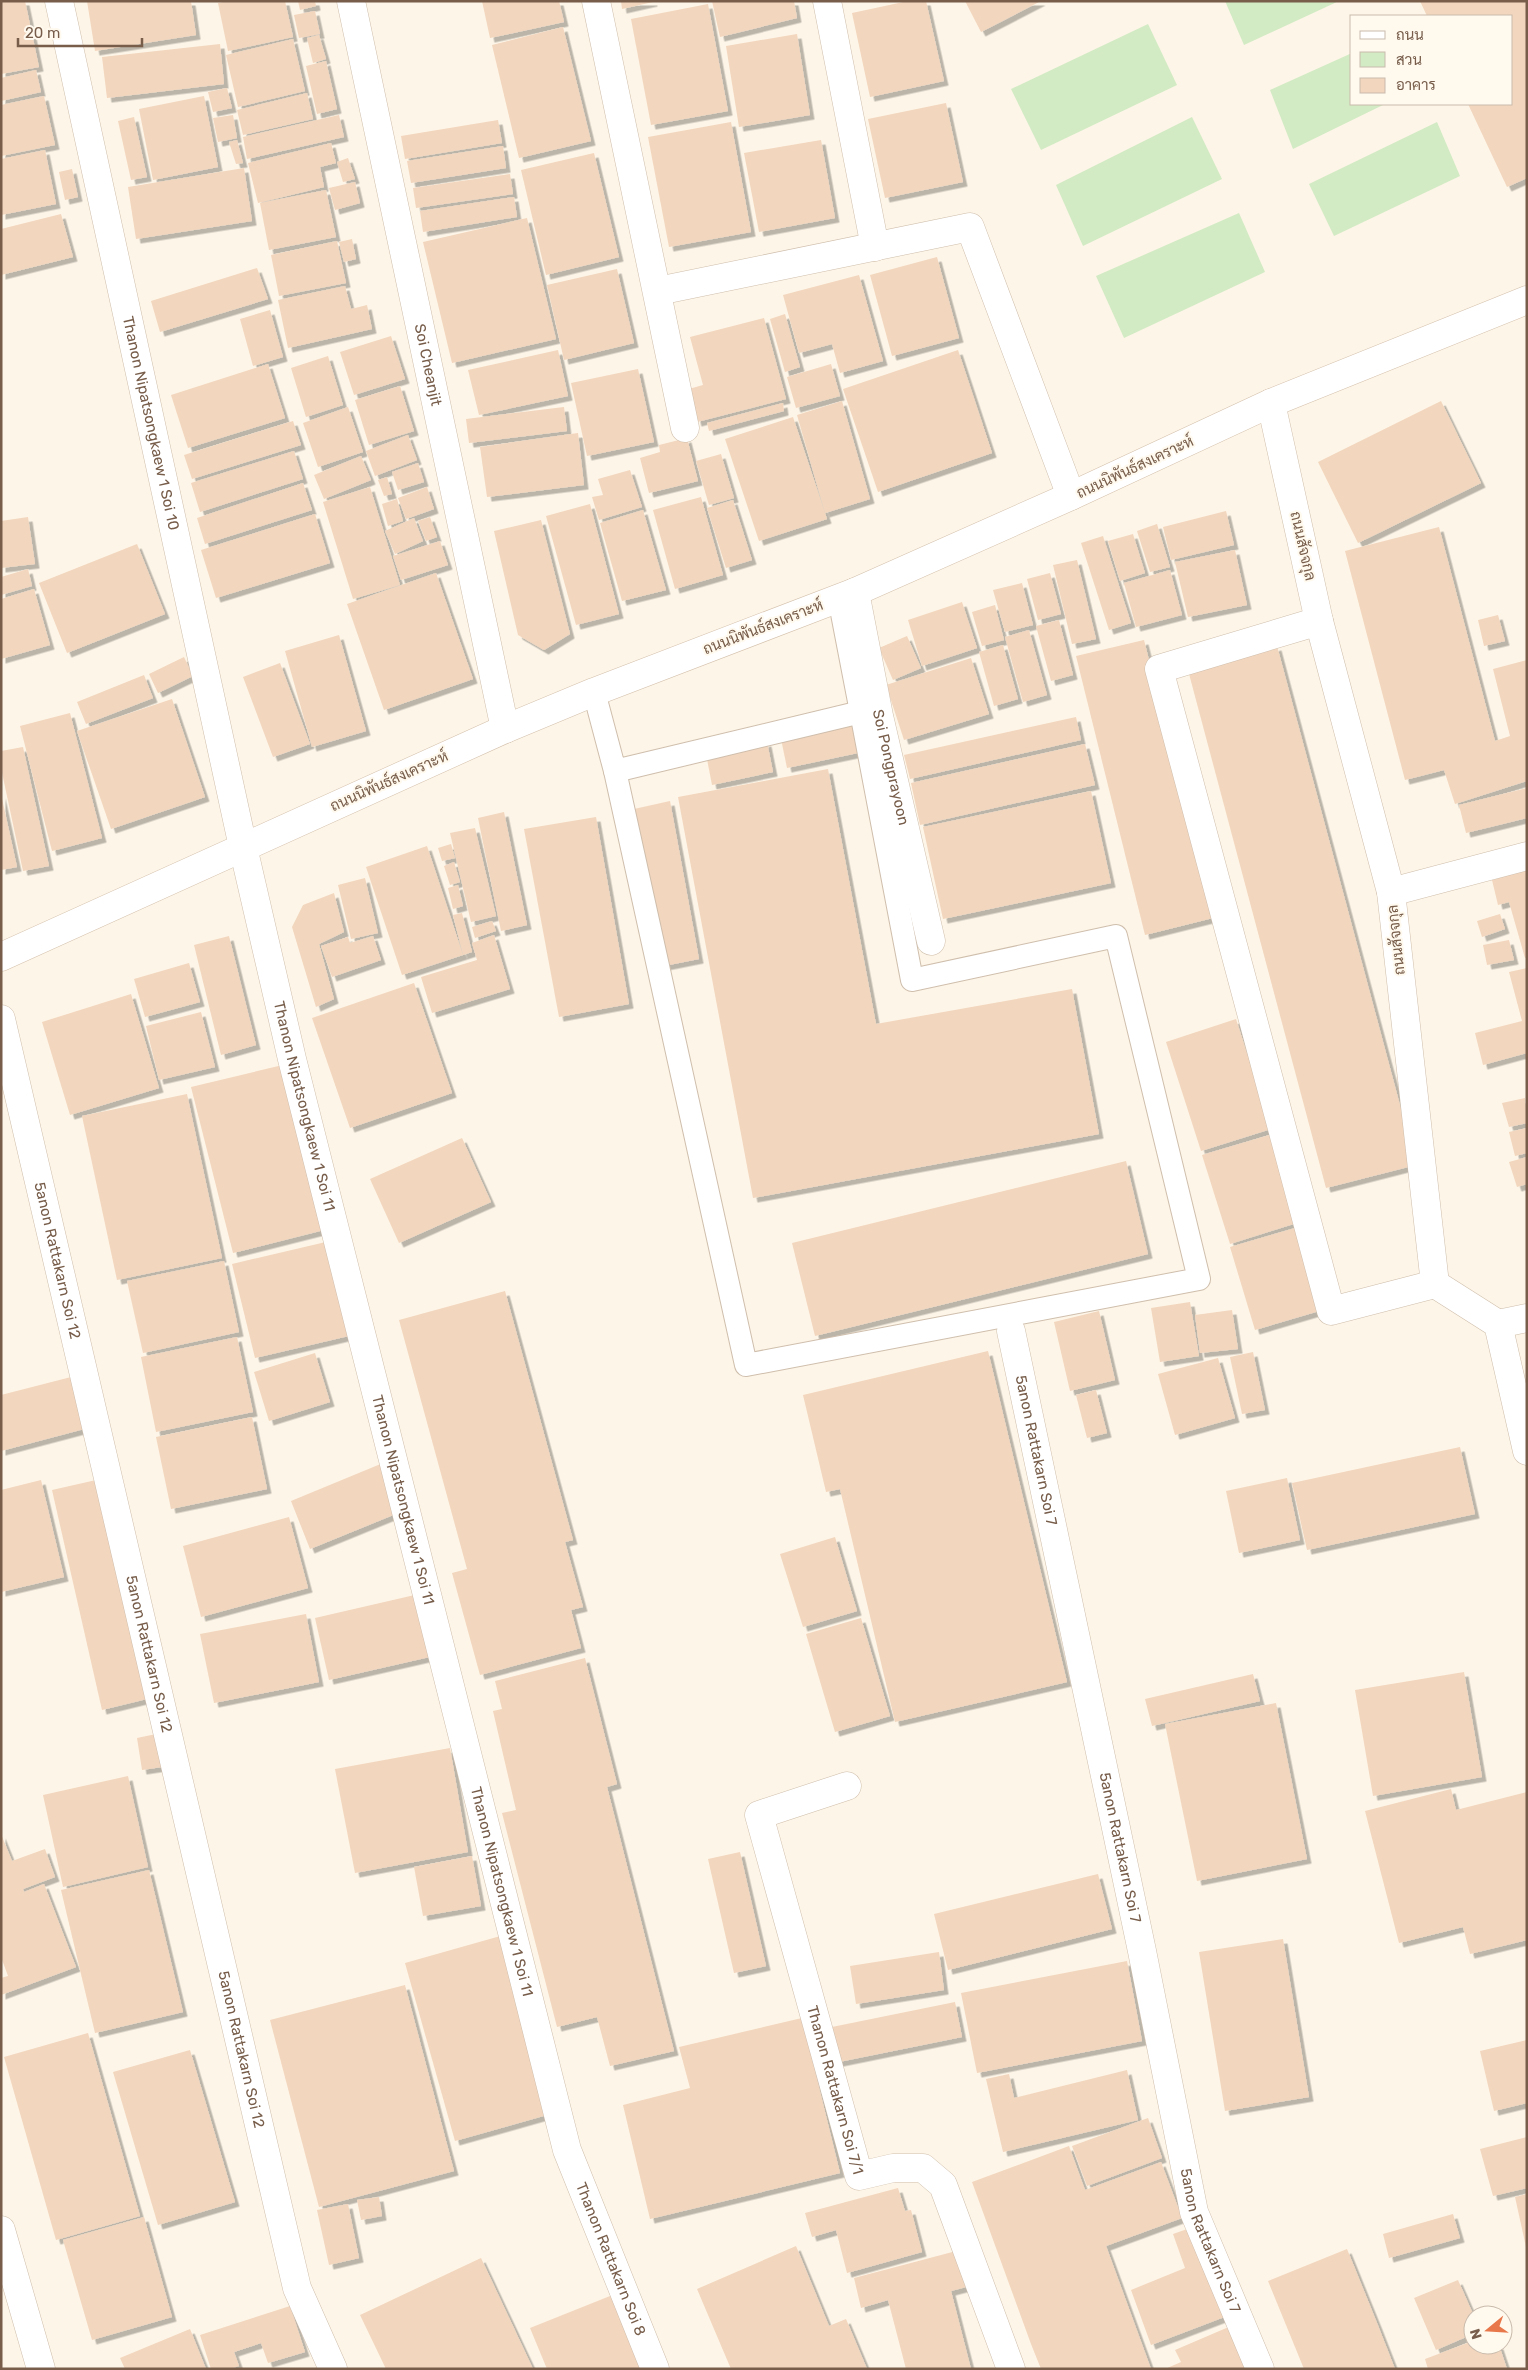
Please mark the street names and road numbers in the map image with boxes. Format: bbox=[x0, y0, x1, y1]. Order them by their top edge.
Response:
street label: Thanon Nipatsongkaew 1 Soi 10 bbox=[119, 314, 183, 532]
street label: Soi Cheanjit bbox=[411, 322, 445, 408]
street label: ถนนนิพันธ์สงเคราะห์ bbox=[1073, 431, 1196, 502]
street label: ถนนสัจจกุล bbox=[1284, 510, 1320, 583]
street label: ถนนนิพันธ์สงเคราะห์ bbox=[700, 595, 826, 658]
street label: Soi Pongprayoon bbox=[869, 708, 913, 827]
street label: ถนนนิพันธ์สงเคราะห์ bbox=[327, 746, 451, 815]
street label: ถนนสัจจกุล bbox=[1383, 904, 1411, 976]
street label: Thanon Nipatsongkaew 1 Soi 11 bbox=[270, 999, 339, 1213]
street label: 5anon Rattakarn Soi 12 bbox=[30, 1180, 84, 1341]
street label: 5anon Rattakarn Soi 7 bbox=[1012, 1374, 1061, 1527]
street label: Thanon Nipatsongkaew 1 Soi 11 bbox=[368, 1393, 438, 1607]
street label: 5anon Rattakarn Soi 12 bbox=[122, 1574, 176, 1734]
street label: 5anon Rattakarn Soi 7 bbox=[1096, 1771, 1145, 1925]
street label: Thanon Nipatsongkaew 1 Soi 11 bbox=[467, 1785, 537, 1998]
street label: 5anon Rattakarn Soi 12 bbox=[214, 1969, 268, 2130]
street label: Thanon Rattakarn Soi 7/1 bbox=[803, 2004, 867, 2176]
street label: 5anon Rattakarn Soi 7 bbox=[1177, 2167, 1245, 2316]
street label: Thanon Rattakarn Soi 8 bbox=[572, 2180, 650, 2338]

